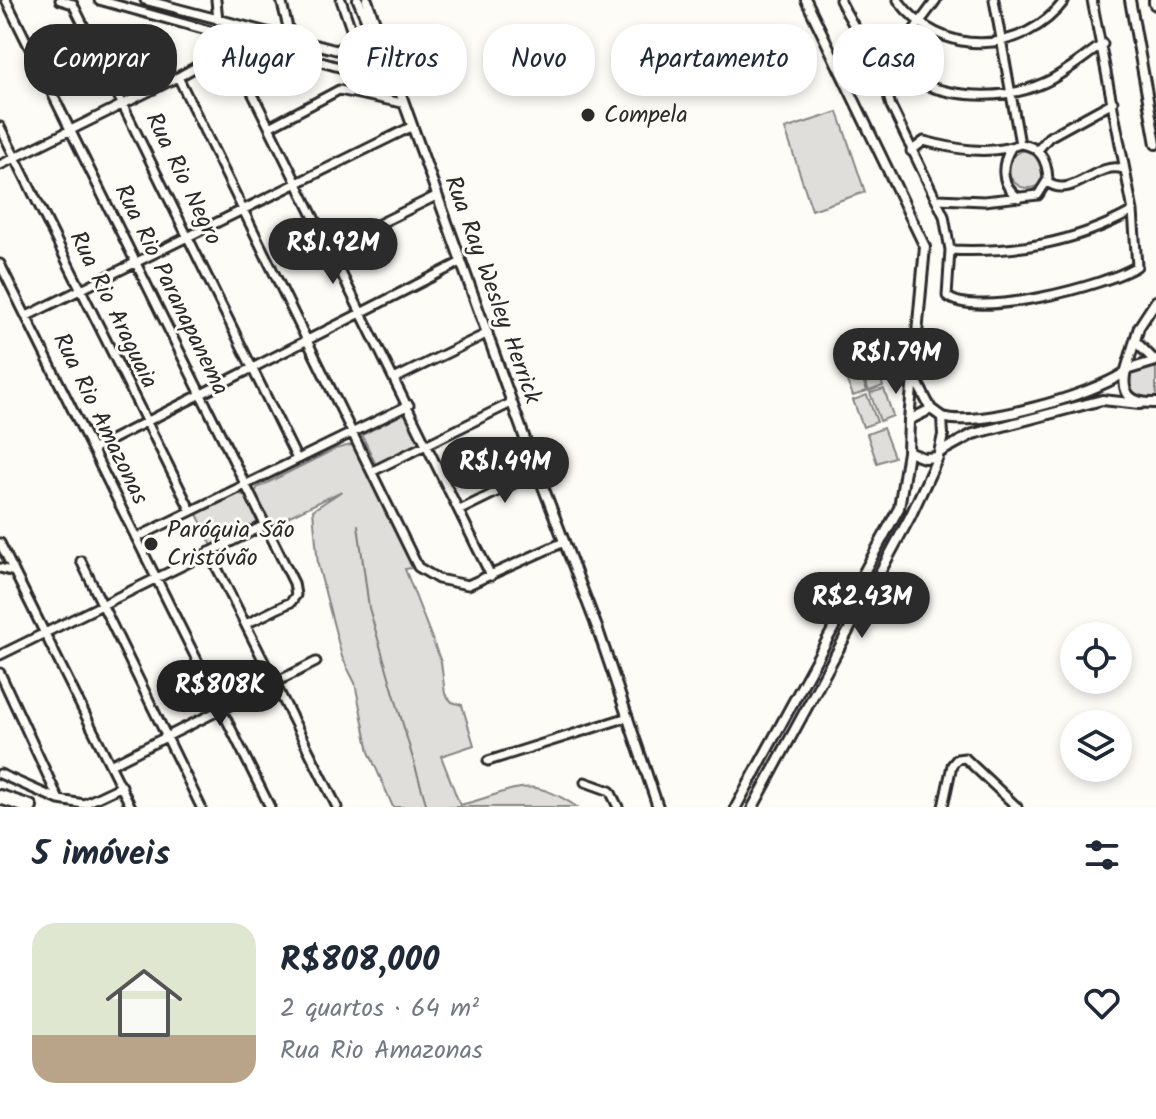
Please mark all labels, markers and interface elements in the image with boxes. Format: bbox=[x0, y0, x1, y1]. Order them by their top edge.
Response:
chip: Comprar bbox=[24, 24, 177, 96]
chip: Alugar bbox=[193, 24, 322, 96]
chip: Filtros bbox=[338, 24, 467, 96]
chip: Novo bbox=[483, 24, 595, 96]
chip: Apartamento bbox=[611, 24, 817, 96]
chip: Casa bbox=[833, 24, 944, 96]
place label: Compela bbox=[604, 96, 688, 135]
street label: Rua Rio Negro bbox=[134, 106, 232, 252]
marker: Compela bbox=[579, 106, 597, 124]
street label: Rua Ray Wesley Herrick bbox=[433, 170, 552, 410]
street label: Rua Rio Paranapanema bbox=[103, 178, 239, 402]
pin: R$1.92M bbox=[259, 218, 407, 286]
text: R$1.92M bbox=[286, 223, 380, 265]
street label: Rua Rio Araguaia bbox=[58, 224, 168, 396]
street label: Rua Rio Amazonas bbox=[41, 326, 159, 512]
pin: R$1.79M bbox=[822, 328, 970, 396]
text: R$1.79M bbox=[851, 333, 941, 375]
pin: R$1.49M bbox=[431, 437, 579, 505]
text: R$1.49M bbox=[459, 442, 551, 484]
place label: Paróquia São Cristóvão bbox=[167, 511, 295, 578]
marker: Paróquia São Cristóvão bbox=[142, 535, 160, 553]
pin: R$2.43M bbox=[788, 572, 936, 640]
text: R$2.43M bbox=[812, 577, 912, 619]
map controls bbox=[1060, 622, 1132, 782]
button: locate bbox=[1060, 622, 1132, 694]
pin: R$808K bbox=[155, 660, 285, 728]
text: R$808K bbox=[175, 665, 265, 707]
button: layers bbox=[1060, 710, 1132, 782]
text: 5 imóveis bbox=[32, 828, 170, 882]
icon: filters bbox=[1080, 833, 1124, 877]
text: R$808,000 bbox=[280, 934, 439, 988]
icon: home bbox=[96, 955, 192, 1051]
icon: heart bbox=[1080, 981, 1124, 1025]
text: 2 quartos · 64 m² bbox=[280, 988, 479, 1030]
text: Rua Rio Amazonas bbox=[280, 1030, 483, 1072]

